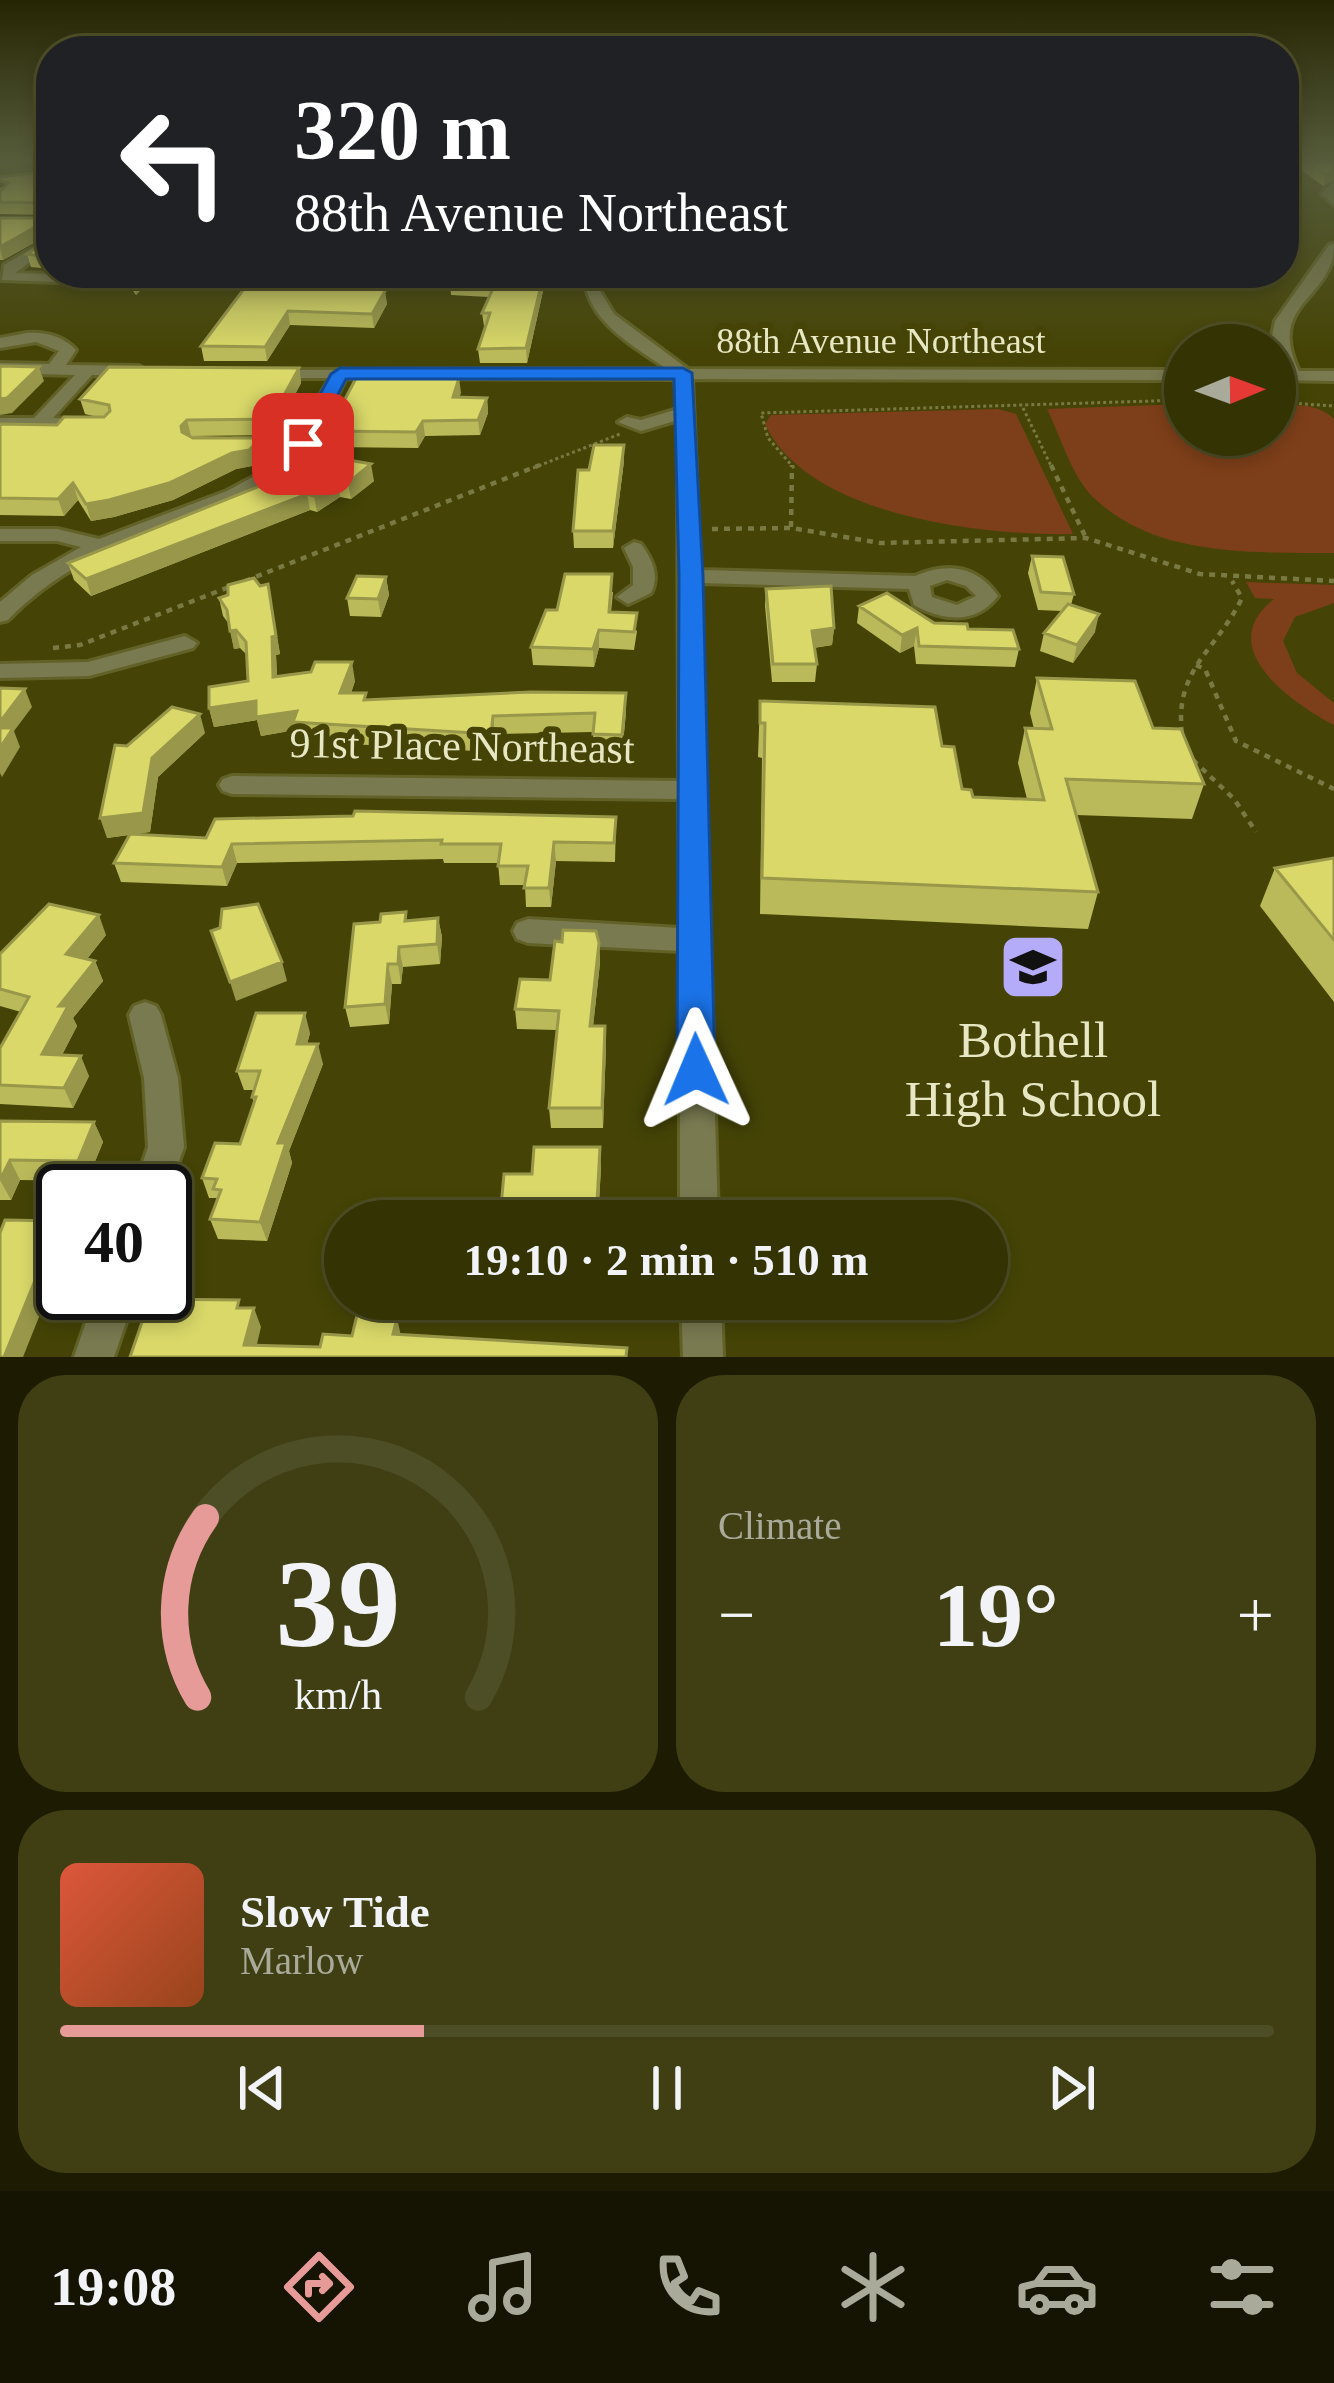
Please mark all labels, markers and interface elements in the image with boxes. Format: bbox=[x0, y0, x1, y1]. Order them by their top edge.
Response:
icon: left bbox=[96, 84, 252, 240]
text: 320 m bbox=[294, 84, 511, 177]
text: 88th Avenue Northeast bbox=[294, 183, 788, 243]
street label: 88th Avenue Northeast bbox=[716, 321, 1046, 361]
north arrow bbox=[1164, 324, 1296, 456]
map controls bbox=[1164, 324, 1296, 456]
pin bbox=[252, 393, 354, 495]
icon: arrive bbox=[270, 411, 336, 477]
street label: 91st Place Northeast bbox=[289, 720, 635, 772]
school or university icon: Bothell High School bbox=[998, 932, 1068, 1002]
position arrow bbox=[633, 1007, 759, 1133]
place label: Bothell High School bbox=[905, 1012, 1161, 1127]
speed limit sign: 40 bbox=[36, 1164, 192, 1320]
text: 19:10 · 2 min · 510 m bbox=[464, 1235, 869, 1285]
text: Climate bbox=[718, 1504, 841, 1547]
text: 39 bbox=[276, 1535, 400, 1673]
text: 19° bbox=[933, 1566, 1059, 1665]
text: − bbox=[718, 1578, 755, 1651]
text: + bbox=[1237, 1578, 1274, 1651]
text: km/h bbox=[294, 1670, 382, 1717]
text: Slow Tide bbox=[240, 1887, 430, 1937]
text: Marlow bbox=[240, 1939, 363, 1982]
icon: previous bbox=[229, 2055, 295, 2121]
icon: pause bbox=[634, 2055, 700, 2121]
icon: next bbox=[1039, 2055, 1105, 2121]
icon: directions bbox=[277, 2245, 361, 2329]
icon: music bbox=[461, 2245, 545, 2329]
icon: phone bbox=[646, 2245, 730, 2329]
icon: climate bbox=[831, 2245, 915, 2329]
icon: car bbox=[1015, 2245, 1099, 2329]
icon: filters bbox=[1200, 2245, 1284, 2329]
text: 19:08 bbox=[50, 2257, 176, 2317]

